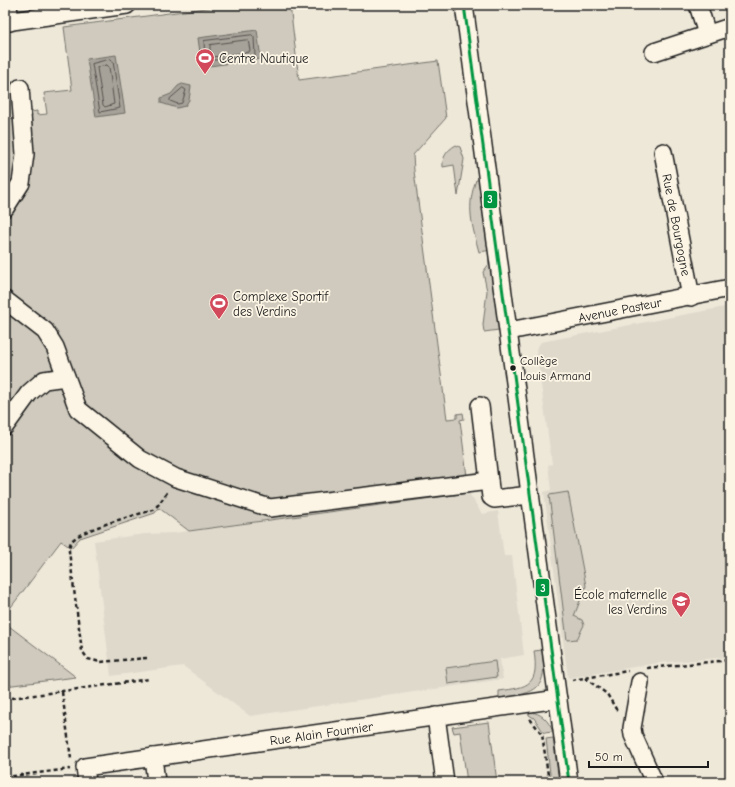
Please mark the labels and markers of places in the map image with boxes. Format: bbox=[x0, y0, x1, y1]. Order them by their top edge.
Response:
sports icon: Centre Nautique bbox=[194, 47, 216, 75]
place label: Centre Nautique bbox=[219, 51, 309, 66]
place label: Complexe Sportif des Verdins bbox=[233, 289, 329, 319]
sports icon: Complexe Sportif des Verdins bbox=[208, 292, 230, 320]
place label: Collège Louis Armand bbox=[520, 354, 591, 383]
marker: Collège Louis Armand bbox=[508, 363, 518, 373]
place label: École maternelle les Verdins bbox=[574, 586, 667, 617]
school or university icon: École maternelle les Verdins bbox=[670, 590, 692, 618]

